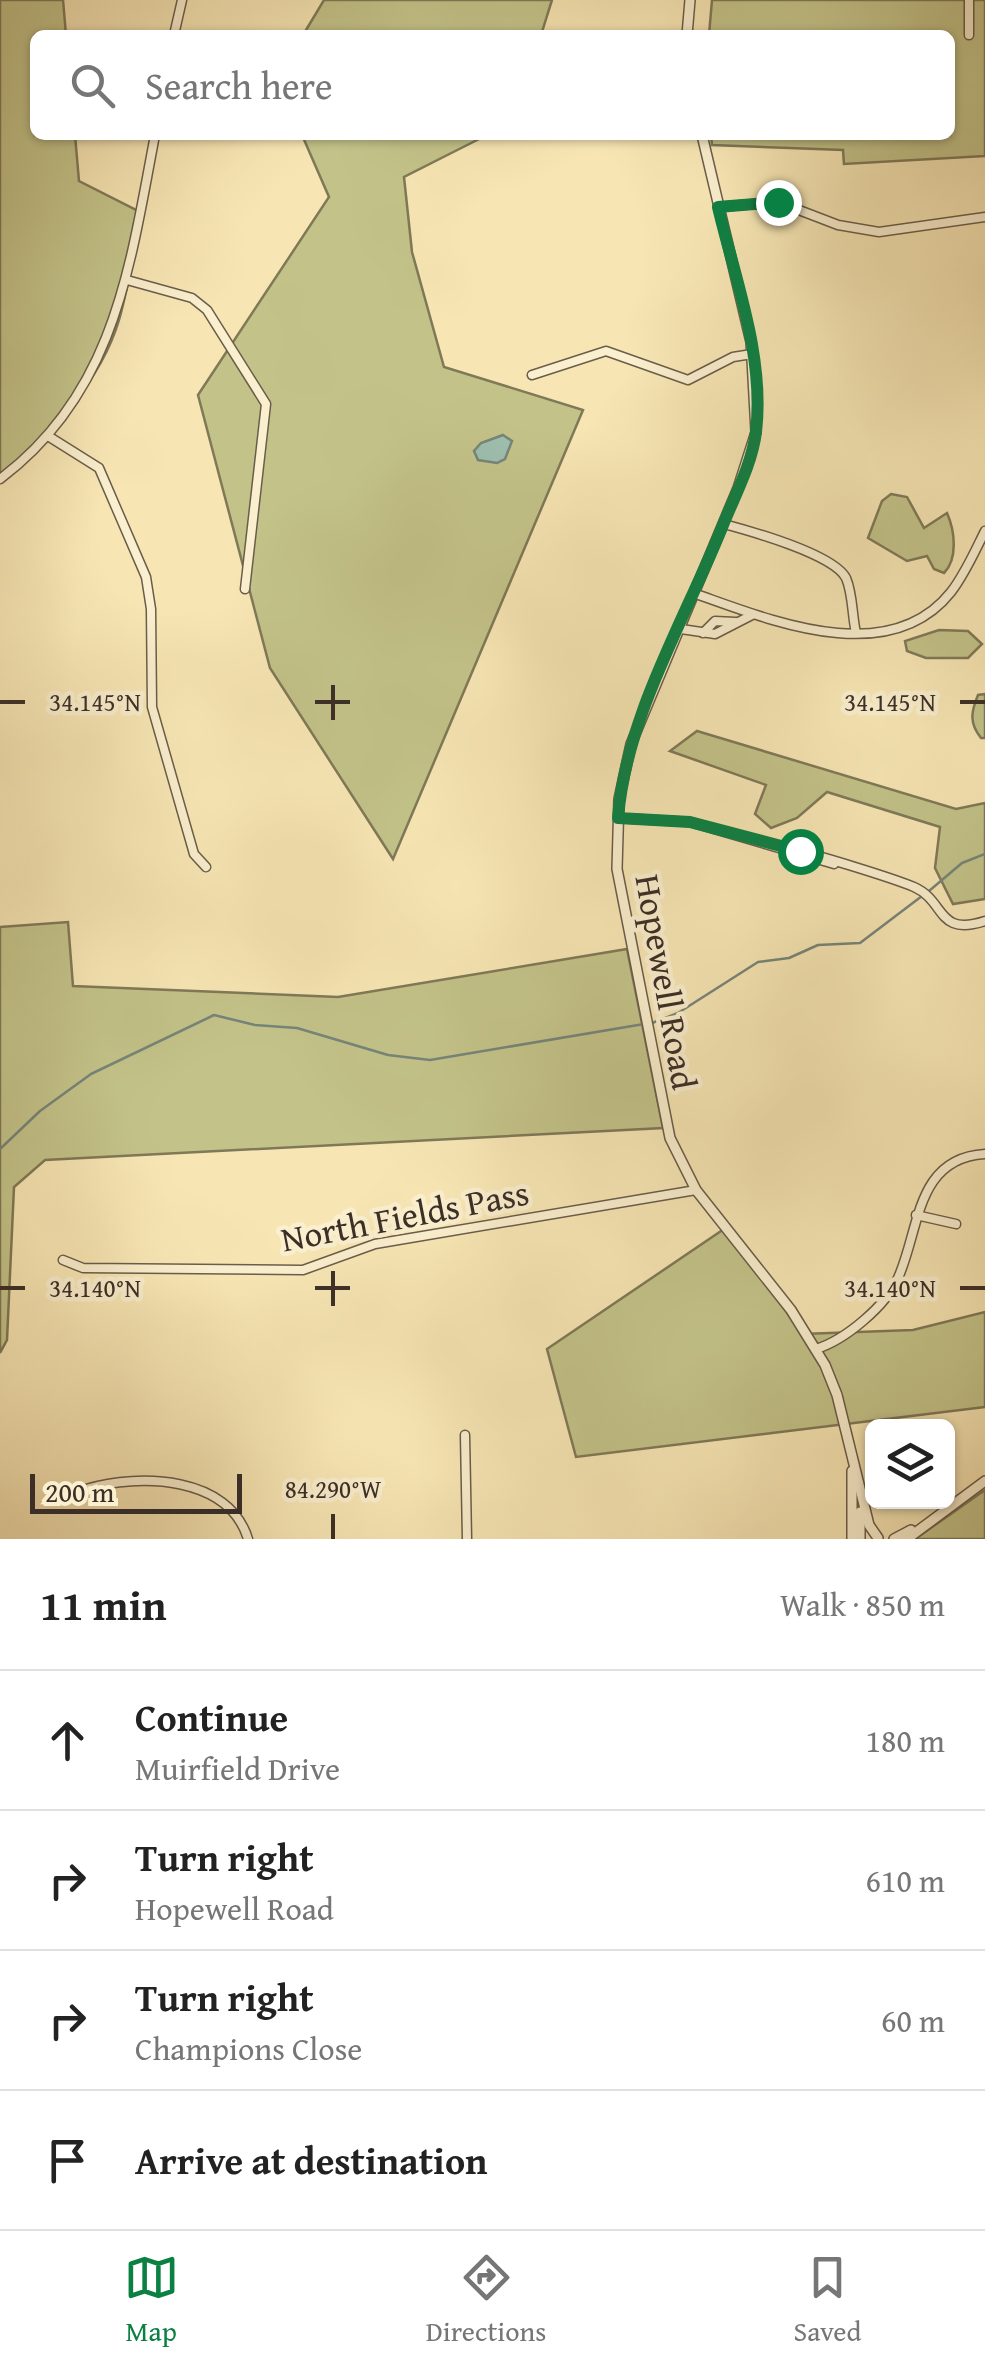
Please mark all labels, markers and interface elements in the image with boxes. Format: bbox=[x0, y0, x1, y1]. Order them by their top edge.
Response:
search box bbox=[30, 30, 955, 140]
text: Search here bbox=[145, 57, 333, 113]
icon: search bbox=[65, 58, 120, 113]
route end bbox=[756, 180, 802, 226]
text: 34.145°N bbox=[49, 684, 141, 720]
text: 34.145°N bbox=[844, 684, 936, 720]
route start bbox=[778, 829, 824, 875]
street label: Hopewell Road bbox=[622, 870, 711, 1094]
street label: North Fields Pass bbox=[277, 1166, 533, 1265]
text: 34.140°N bbox=[49, 1270, 141, 1306]
text: 34.140°N bbox=[844, 1270, 936, 1306]
map controls bbox=[865, 1419, 955, 1509]
button: layers bbox=[865, 1419, 955, 1509]
scale bar bbox=[30, 1469, 242, 1514]
text: 200 m bbox=[45, 1471, 114, 1512]
text: 84.290°W bbox=[285, 1471, 381, 1507]
text: 11 min bbox=[40, 1574, 167, 1635]
text: Walk · 850 m bbox=[780, 1581, 945, 1628]
text: Continue bbox=[135, 1689, 288, 1745]
icon: ahead bbox=[40, 1713, 95, 1768]
text: 180 m bbox=[866, 1717, 945, 1764]
text: Muirfield Drive bbox=[135, 1745, 340, 1792]
text: Turn right bbox=[135, 1829, 314, 1885]
icon: right bbox=[40, 1853, 95, 1908]
text: 610 m bbox=[866, 1857, 945, 1904]
text: Hopewell Road bbox=[135, 1885, 334, 1932]
text: Turn right bbox=[135, 1969, 314, 2025]
icon: right bbox=[40, 1993, 95, 2048]
text: 60 m bbox=[881, 1997, 945, 2044]
text: Champions Close bbox=[135, 2025, 362, 2072]
text: Arrive at destination bbox=[135, 2132, 488, 2188]
icon: arrive bbox=[40, 2133, 95, 2188]
tab: Map bbox=[124, 2250, 179, 2351]
tab: Directions bbox=[426, 2250, 546, 2351]
tab: Saved bbox=[794, 2250, 861, 2351]

